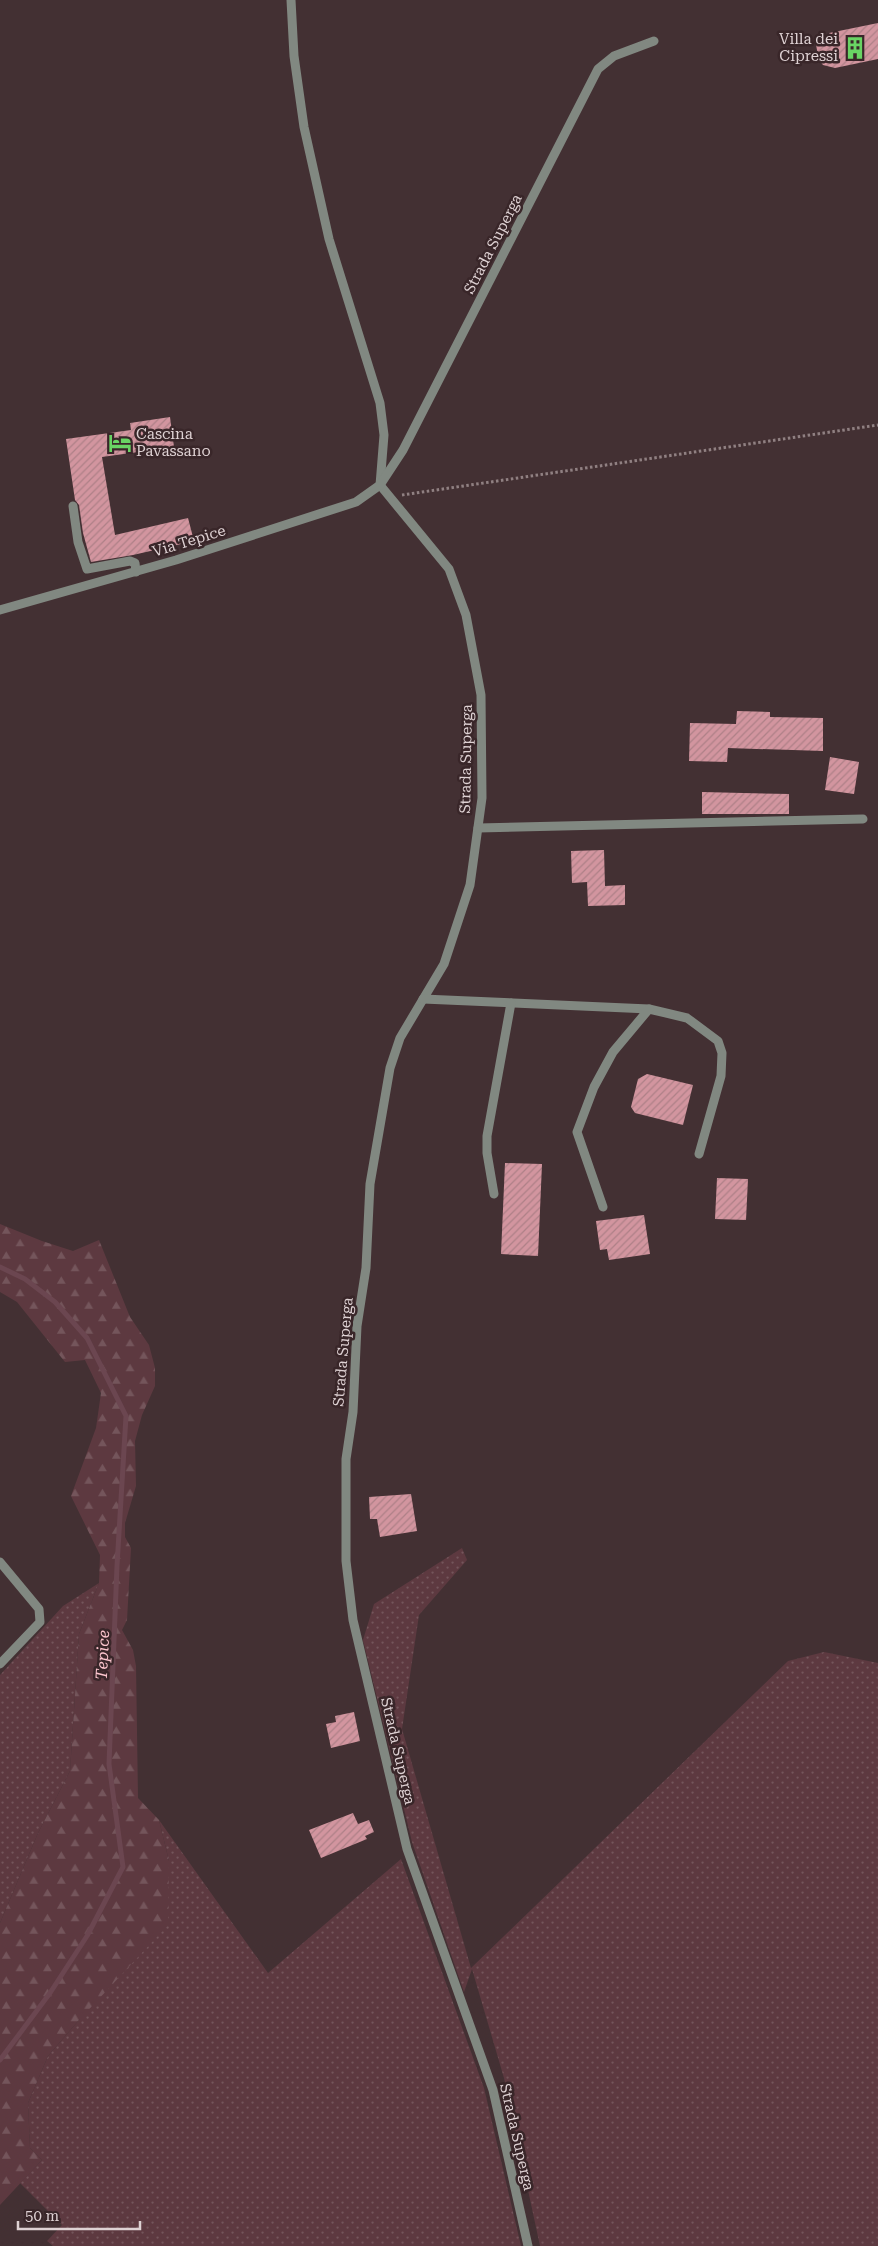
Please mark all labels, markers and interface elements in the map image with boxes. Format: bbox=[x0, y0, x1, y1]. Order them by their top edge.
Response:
place label: Villa dei Cipressi bbox=[779, 30, 838, 65]
building icon: Villa dei Cipressi bbox=[842, 35, 868, 61]
street label: Strada Superga bbox=[460, 191, 526, 297]
place label: Cascina Pavassano bbox=[136, 425, 211, 460]
hotel icon: Cascina Pavassano bbox=[107, 430, 133, 456]
street label: Via Tepice bbox=[150, 521, 228, 561]
street label: Strada Superga bbox=[456, 704, 476, 814]
street label: Strada Superga bbox=[329, 1297, 357, 1407]
water label: Tepice bbox=[92, 1630, 113, 1680]
street label: Strada Superga bbox=[377, 1696, 419, 1806]
street label: Strada Superga bbox=[496, 2082, 538, 2192]
scale bar bbox=[18, 2198, 140, 2230]
text: 50 m bbox=[25, 2207, 60, 2225]

